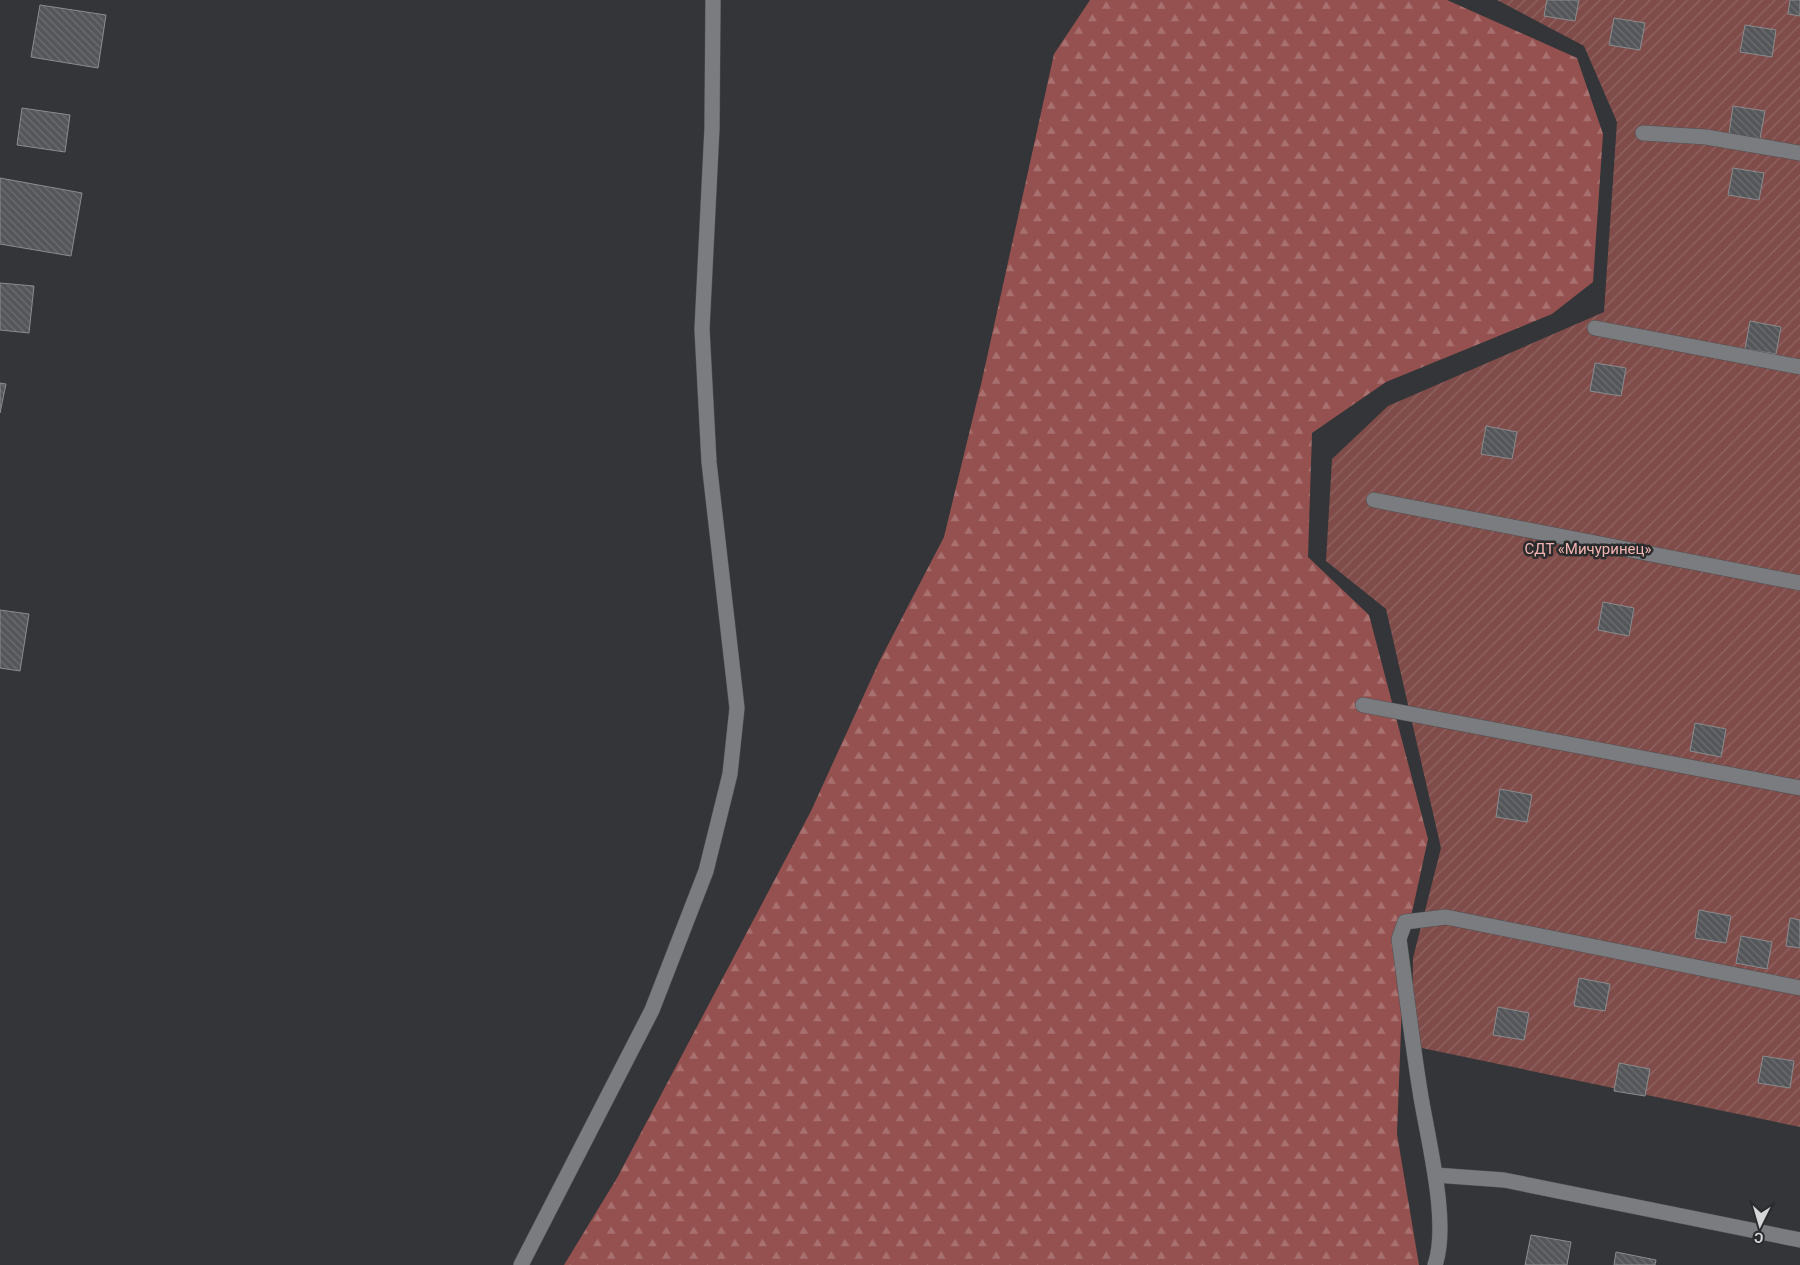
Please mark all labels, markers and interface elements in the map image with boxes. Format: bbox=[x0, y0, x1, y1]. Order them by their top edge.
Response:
park label: СДТ «Мичуринец» bbox=[1525, 540, 1651, 558]
north arrow bbox=[1735, 1200, 1785, 1250]
text: С bbox=[1754, 1230, 1764, 1246]

